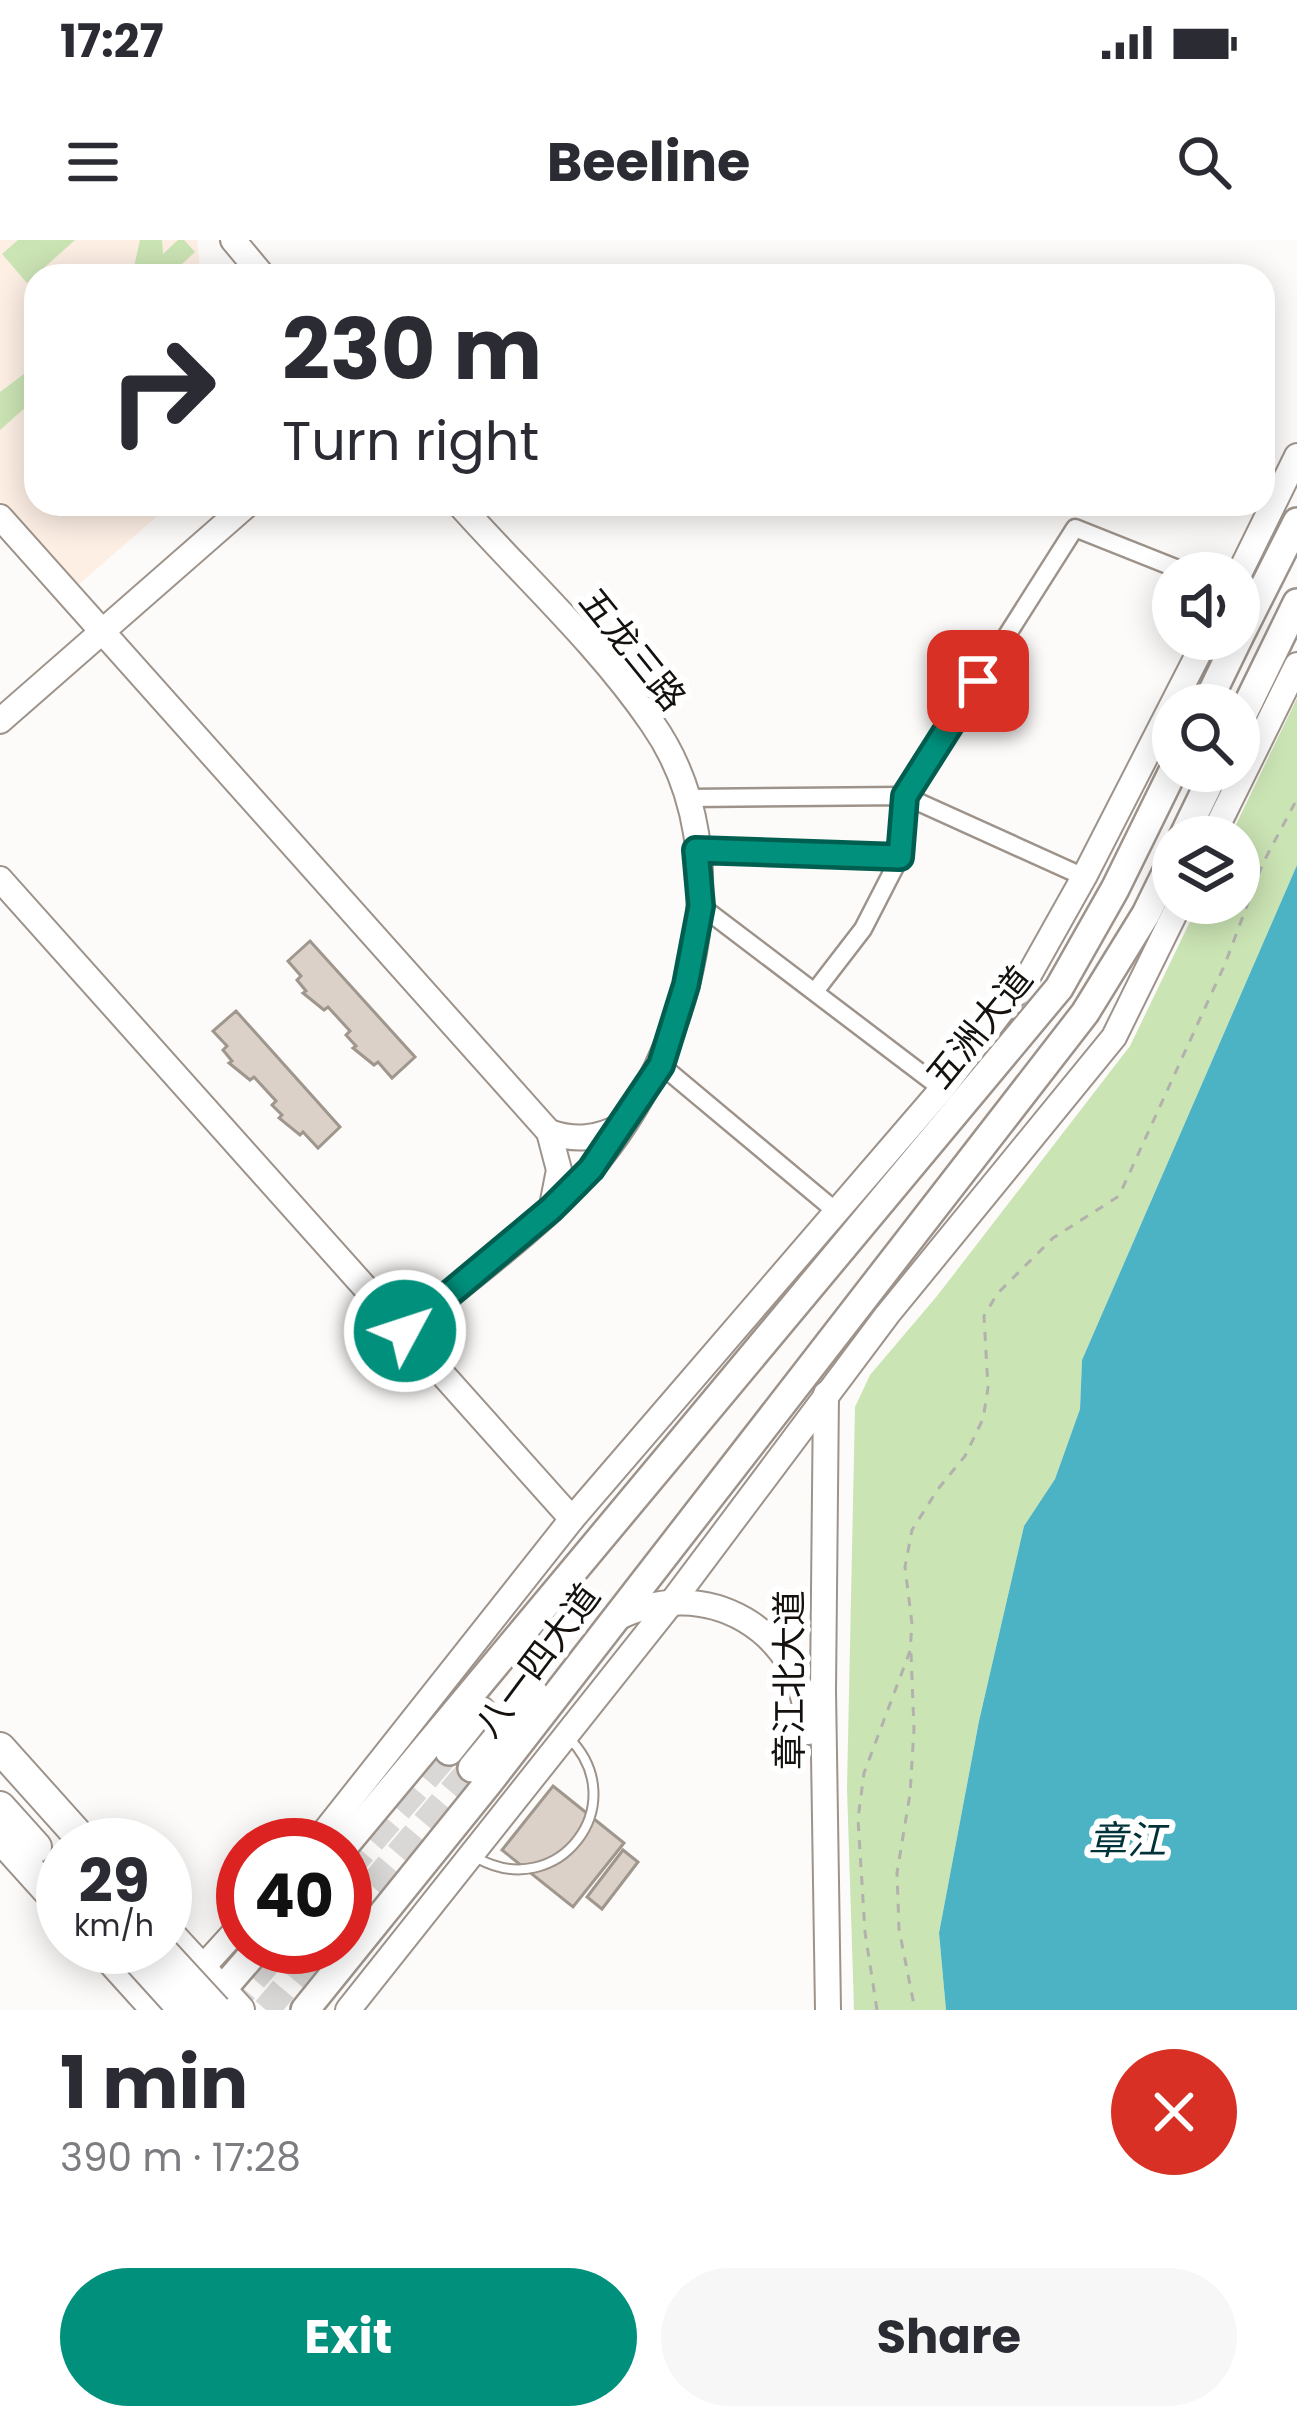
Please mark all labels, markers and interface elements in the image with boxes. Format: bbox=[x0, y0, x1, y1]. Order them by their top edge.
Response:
text: 17:27 bbox=[60, 10, 164, 73]
text: Beeline bbox=[547, 124, 750, 200]
icon: menu bbox=[60, 129, 126, 195]
icon: search bbox=[1171, 129, 1237, 195]
text: 230 m bbox=[282, 291, 542, 408]
icon: right bbox=[84, 312, 240, 468]
text: Turn right bbox=[282, 403, 539, 479]
map controls bbox=[1152, 552, 1260, 924]
button: sound bbox=[1152, 552, 1260, 660]
street label: 五龙三路 bbox=[567, 577, 698, 721]
pin bbox=[927, 630, 1029, 732]
icon: arrive bbox=[945, 648, 1011, 714]
button: search bbox=[1152, 684, 1260, 792]
button: layers bbox=[1152, 816, 1260, 924]
street label: 五洲大道 bbox=[914, 955, 1045, 1099]
position arrow bbox=[342, 1268, 468, 1394]
street label: 八一四大道 bbox=[463, 1573, 612, 1748]
street label: 章江北大道 bbox=[764, 1590, 815, 1770]
water label: 章江 bbox=[1088, 1813, 1170, 1868]
speed limit sign: 40 bbox=[216, 1818, 372, 1974]
text: 29 bbox=[78, 1839, 150, 1923]
text: km/h bbox=[74, 1904, 154, 1947]
text: 1 min bbox=[60, 2032, 248, 2133]
button: close bbox=[1111, 2049, 1237, 2175]
text: 390 m · 17:28 bbox=[60, 2130, 301, 2185]
button: Exit bbox=[60, 2268, 637, 2406]
button: Share bbox=[661, 2268, 1237, 2406]

